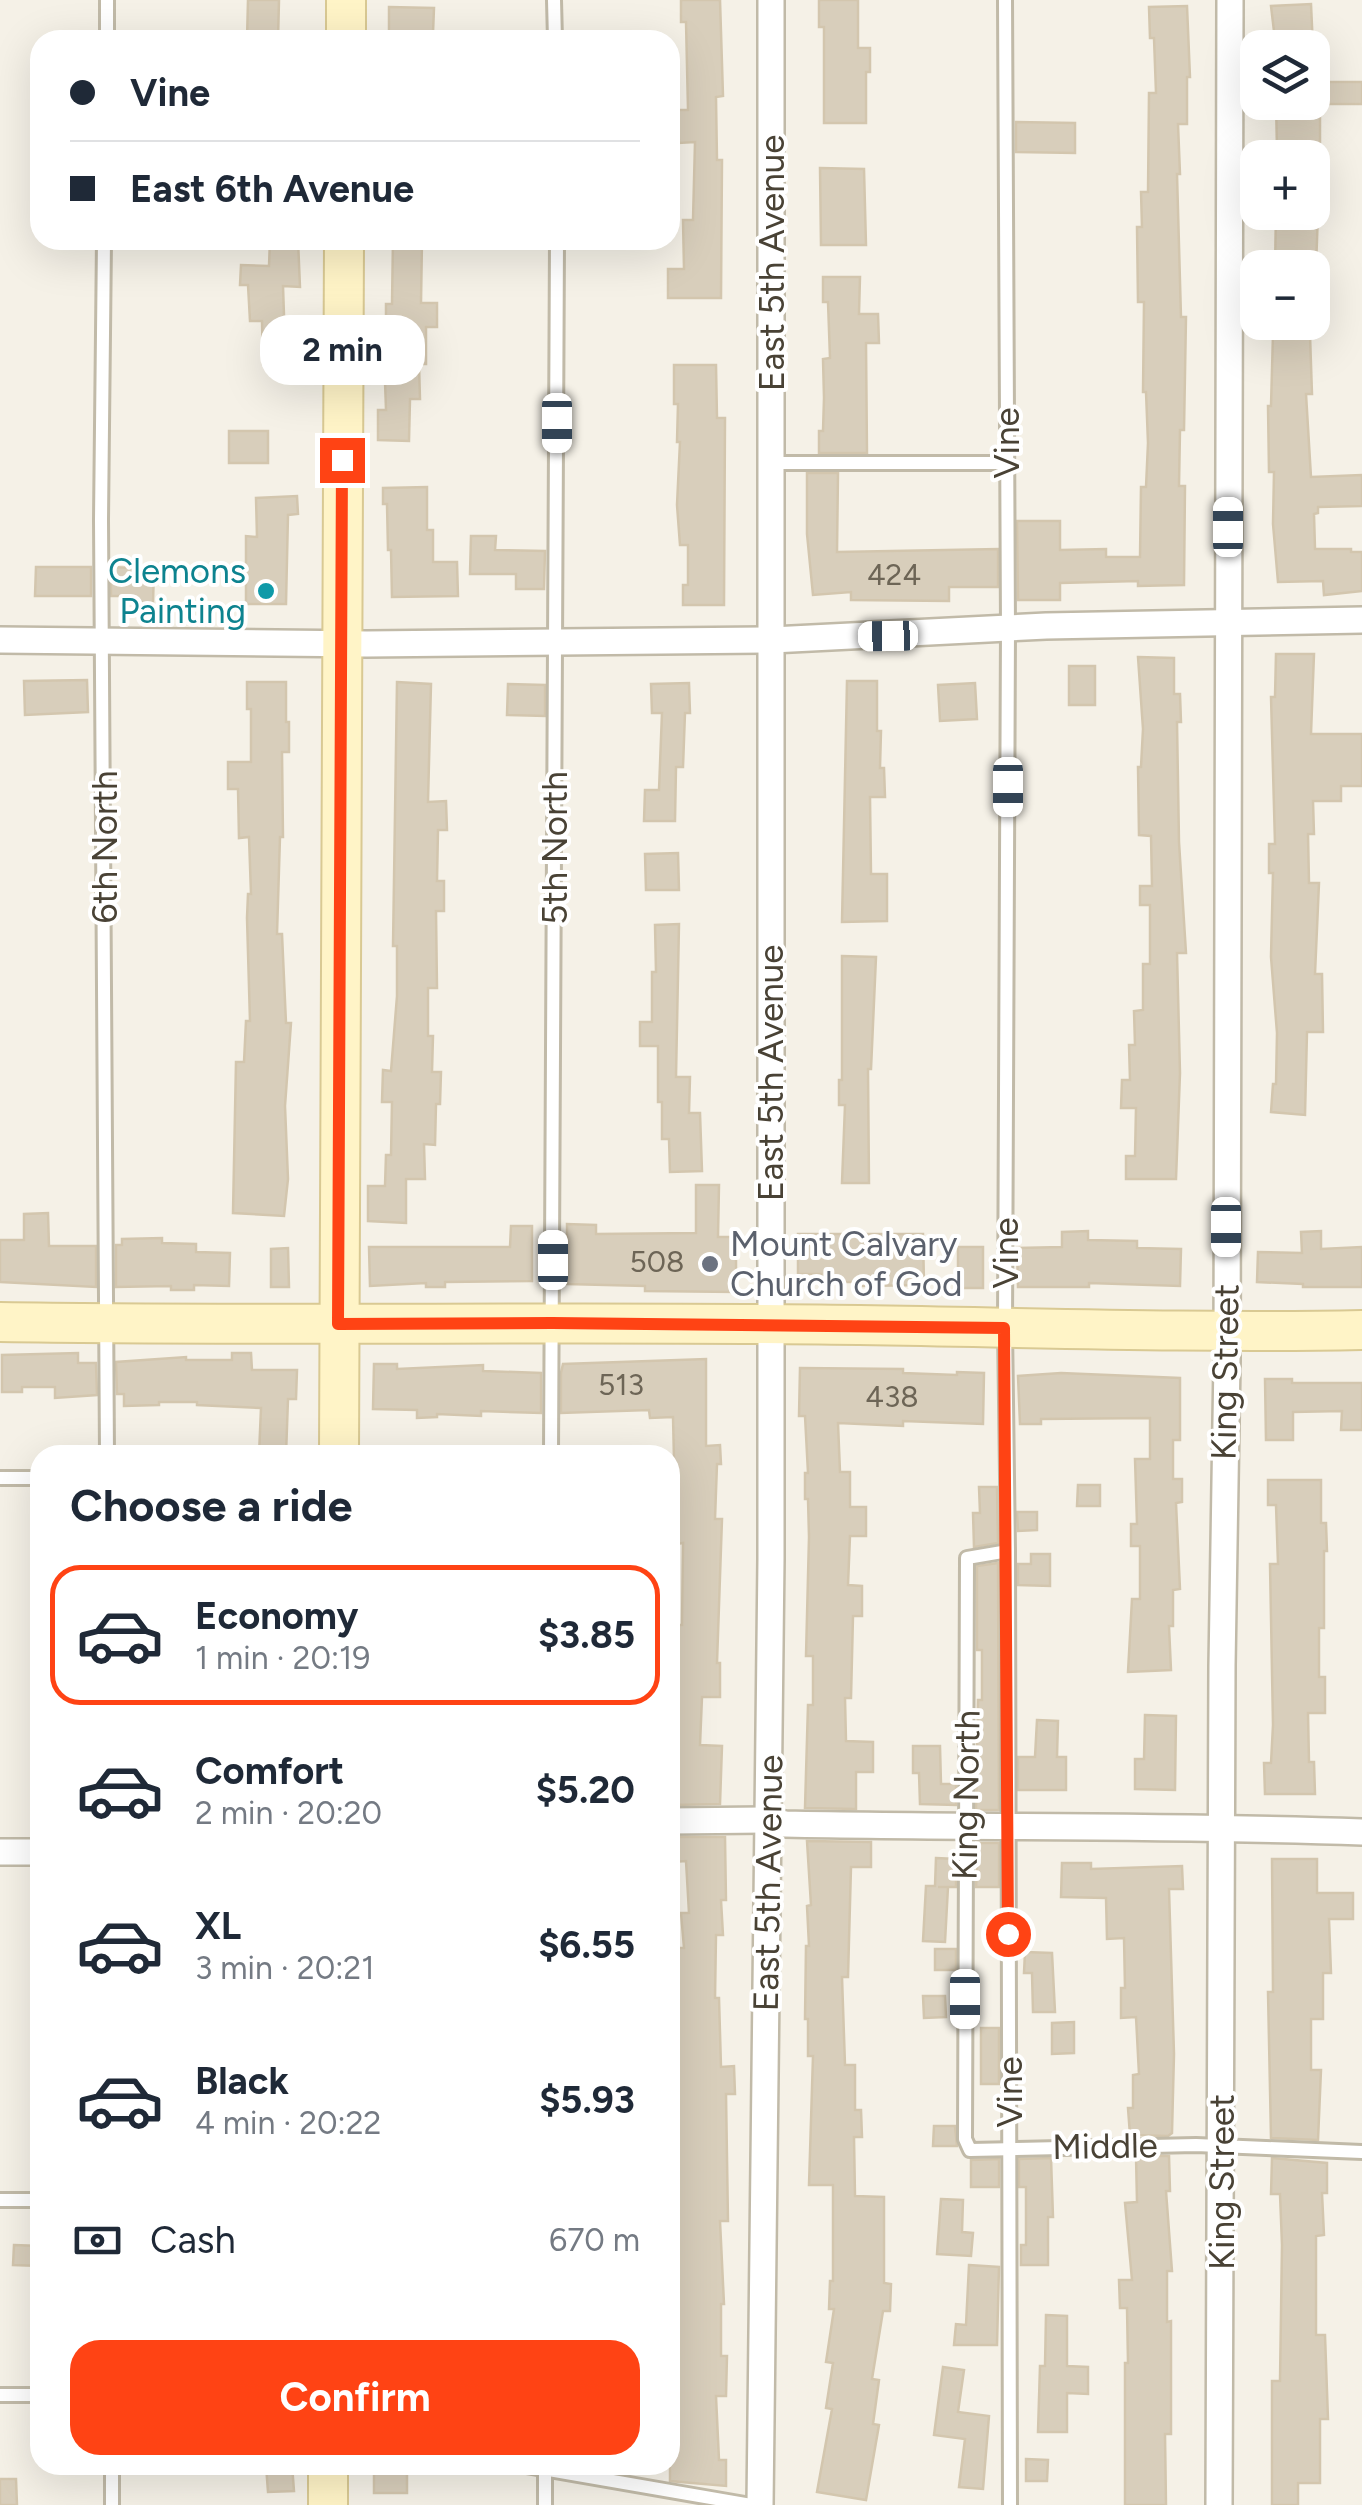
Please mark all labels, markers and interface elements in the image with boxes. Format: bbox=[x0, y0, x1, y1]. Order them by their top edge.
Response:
map controls bbox=[1240, 30, 1330, 340]
button: layers bbox=[1240, 30, 1330, 120]
text: Vine bbox=[130, 70, 210, 116]
street label: East 5th Avenue bbox=[751, 135, 793, 391]
button: + bbox=[1240, 140, 1330, 230]
text: East 6th Avenue bbox=[130, 166, 414, 212]
button: − bbox=[1240, 250, 1330, 340]
callout: 2 min bbox=[260, 315, 424, 385]
text: 2 min bbox=[302, 331, 383, 369]
car bbox=[542, 393, 572, 453]
street label: Vine bbox=[986, 407, 1028, 479]
route end bbox=[320, 438, 365, 483]
car bbox=[1213, 497, 1243, 557]
place label: Clemons Painting bbox=[108, 550, 246, 632]
house number: 424 bbox=[867, 556, 921, 593]
marker: Clemons Painting bbox=[255, 580, 277, 602]
car bbox=[858, 620, 918, 652]
car bbox=[993, 757, 1023, 817]
street label: 6th North bbox=[84, 770, 126, 924]
street label: 5th North bbox=[534, 771, 576, 925]
street label: East 5th Avenue bbox=[750, 945, 792, 1201]
car bbox=[1211, 1197, 1241, 1257]
street label: Vine bbox=[985, 1217, 1027, 1289]
place label: Mount Calvary Church of God bbox=[730, 1223, 963, 1305]
car bbox=[538, 1230, 568, 1290]
house number: 508 bbox=[630, 1243, 684, 1280]
marker: Mount Calvary Church of God bbox=[699, 1253, 721, 1275]
street label: King Street bbox=[1202, 1284, 1248, 1460]
house number: 513 bbox=[598, 1366, 644, 1403]
house number: 438 bbox=[865, 1378, 919, 1415]
text: Choose a ride bbox=[70, 1478, 352, 1532]
icon: car bbox=[75, 1590, 165, 1680]
text: Economy bbox=[195, 1593, 358, 1639]
text: $3.85 bbox=[538, 1612, 635, 1658]
text: 1 min · 20:19 bbox=[195, 1639, 370, 1677]
street label: King North bbox=[944, 1710, 988, 1880]
icon: car bbox=[75, 1745, 165, 1835]
text: Comfort bbox=[195, 1748, 344, 1794]
street label: East 5th Avenue bbox=[745, 1754, 791, 2012]
text: $5.20 bbox=[536, 1767, 635, 1813]
text: 2 min · 20:20 bbox=[195, 1794, 382, 1832]
icon: car bbox=[75, 1900, 165, 1990]
text: XL bbox=[195, 1903, 241, 1949]
route start bbox=[986, 1912, 1031, 1957]
text: $6.55 bbox=[538, 1922, 635, 1968]
text: 3 min · 20:21 bbox=[195, 1949, 374, 1987]
car bbox=[950, 1969, 980, 2029]
icon: car bbox=[75, 2055, 165, 2145]
street label: Vine bbox=[989, 2056, 1031, 2128]
text: Black bbox=[195, 2058, 289, 2104]
text: $5.93 bbox=[539, 2077, 635, 2123]
street label: King Street bbox=[1201, 2094, 1243, 2270]
text: 4 min · 20:22 bbox=[195, 2104, 382, 2142]
street label: Middle bbox=[1052, 2124, 1158, 2168]
icon: cash bbox=[70, 2213, 125, 2268]
text: Cash bbox=[150, 2217, 236, 2263]
text: 670 m bbox=[549, 2221, 640, 2259]
button: Confirm bbox=[70, 2340, 640, 2455]

